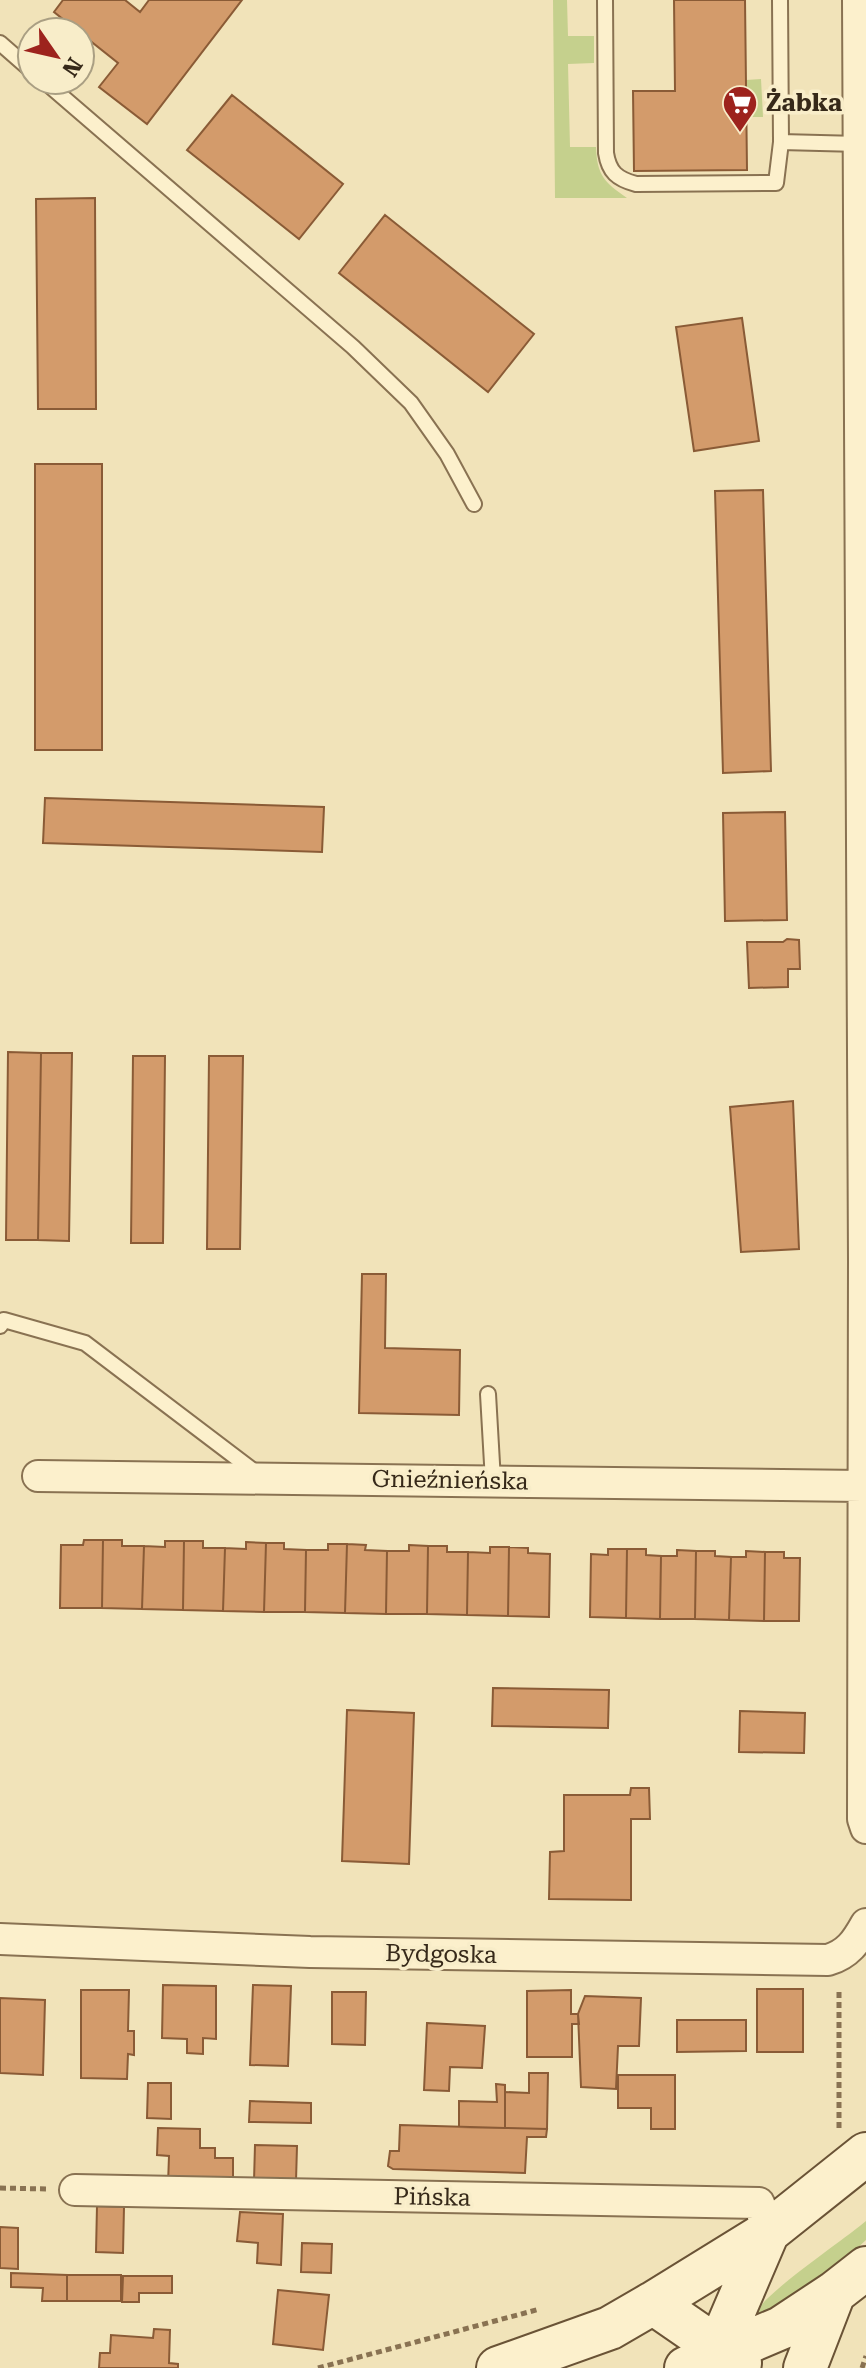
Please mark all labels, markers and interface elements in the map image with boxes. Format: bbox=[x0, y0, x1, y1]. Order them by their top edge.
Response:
north arrow bbox=[16, 16, 96, 96]
text: N bbox=[57, 53, 87, 81]
supermarket icon: Żabka bbox=[721, 84, 759, 134]
place label: Żabka bbox=[766, 88, 842, 117]
street label: Gnieźnieńska bbox=[371, 1465, 529, 1495]
street label: Bydgoska bbox=[385, 1939, 497, 1969]
street label: Pińska bbox=[393, 2182, 471, 2212]

